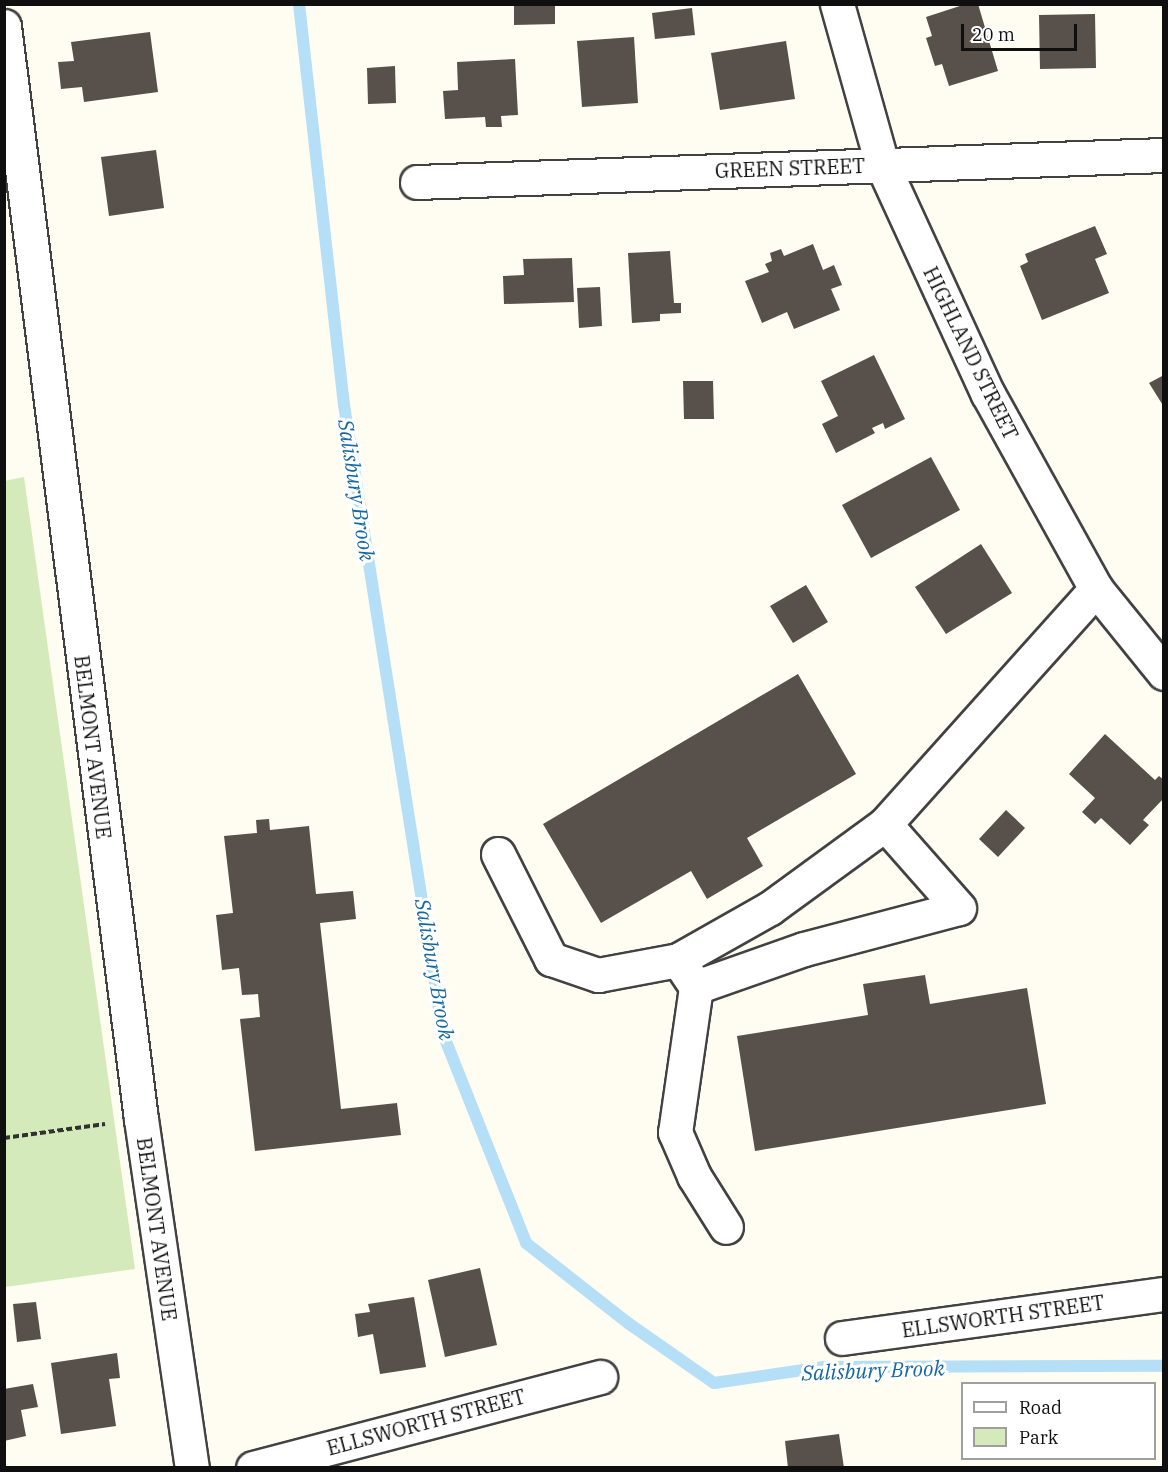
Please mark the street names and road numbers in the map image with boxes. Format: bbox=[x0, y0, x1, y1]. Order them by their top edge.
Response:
street label: GREEN STREET bbox=[714, 153, 866, 183]
street label: HIGHLAND STREET bbox=[919, 263, 1023, 443]
street label: BELMONT AVENUE bbox=[70, 654, 116, 840]
street label: BELMONT AVENUE bbox=[132, 1136, 182, 1322]
street label: ELLSWORTH STREET bbox=[900, 1290, 1106, 1342]
street label: ELLSWORTH STREET bbox=[324, 1384, 528, 1460]

